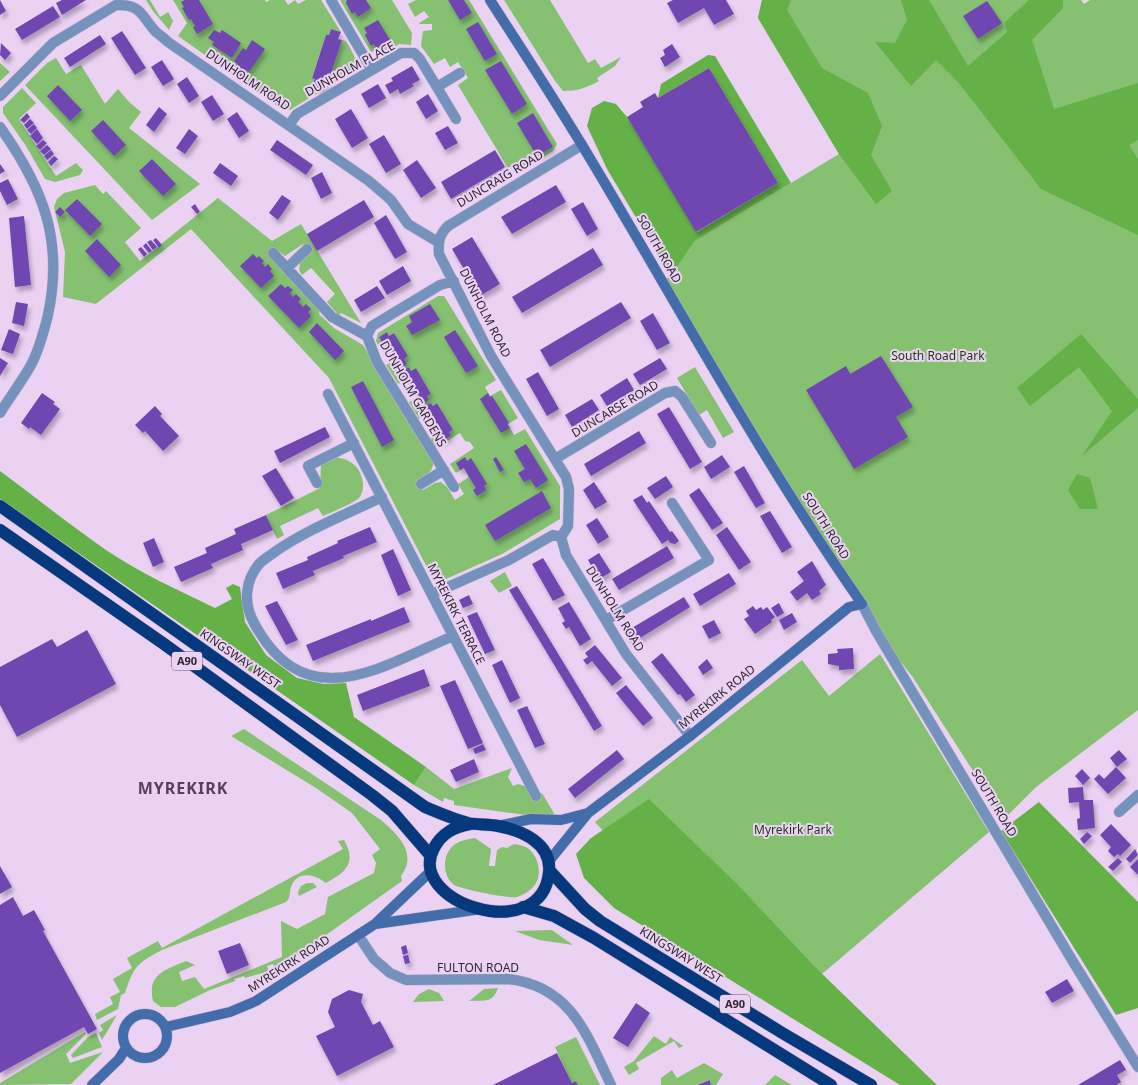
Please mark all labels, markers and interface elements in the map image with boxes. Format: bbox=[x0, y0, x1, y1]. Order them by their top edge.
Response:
street label: DUNHOLM PLACE bbox=[302, 37, 398, 100]
street label: DUNHOLM ROAD bbox=[203, 45, 294, 114]
street label: DUNCRAIG ROAD bbox=[453, 146, 546, 211]
street label: SOUTH ROAD bbox=[633, 211, 686, 286]
street label: DUNHOLM ROAD bbox=[456, 265, 515, 361]
street label: DUNHOLM GARDENS bbox=[376, 337, 451, 450]
park label: South Road Park bbox=[891, 347, 985, 364]
street label: DUNCARSE ROAD bbox=[568, 376, 662, 441]
street label: SOUTH ROAD bbox=[799, 489, 854, 563]
street label: MYREKIRK TERRACE bbox=[424, 560, 489, 667]
street label: DUNHOLM ROAD bbox=[582, 563, 649, 655]
street label: KINGSWAY WEST bbox=[197, 625, 284, 693]
road number: A90 bbox=[172, 652, 202, 670]
street label: MYREKIRK ROAD bbox=[675, 660, 759, 733]
street label: SOUTH ROAD bbox=[967, 766, 1022, 840]
district label: MYREKIRK bbox=[138, 777, 228, 799]
park label: Myrekirk Park bbox=[754, 821, 833, 838]
street label: KINGSWAY WEST bbox=[637, 922, 726, 987]
street label: MYREKIRK ROAD bbox=[245, 931, 333, 996]
street label: FULTON ROAD bbox=[437, 959, 519, 976]
road number: A90 bbox=[720, 995, 750, 1013]

